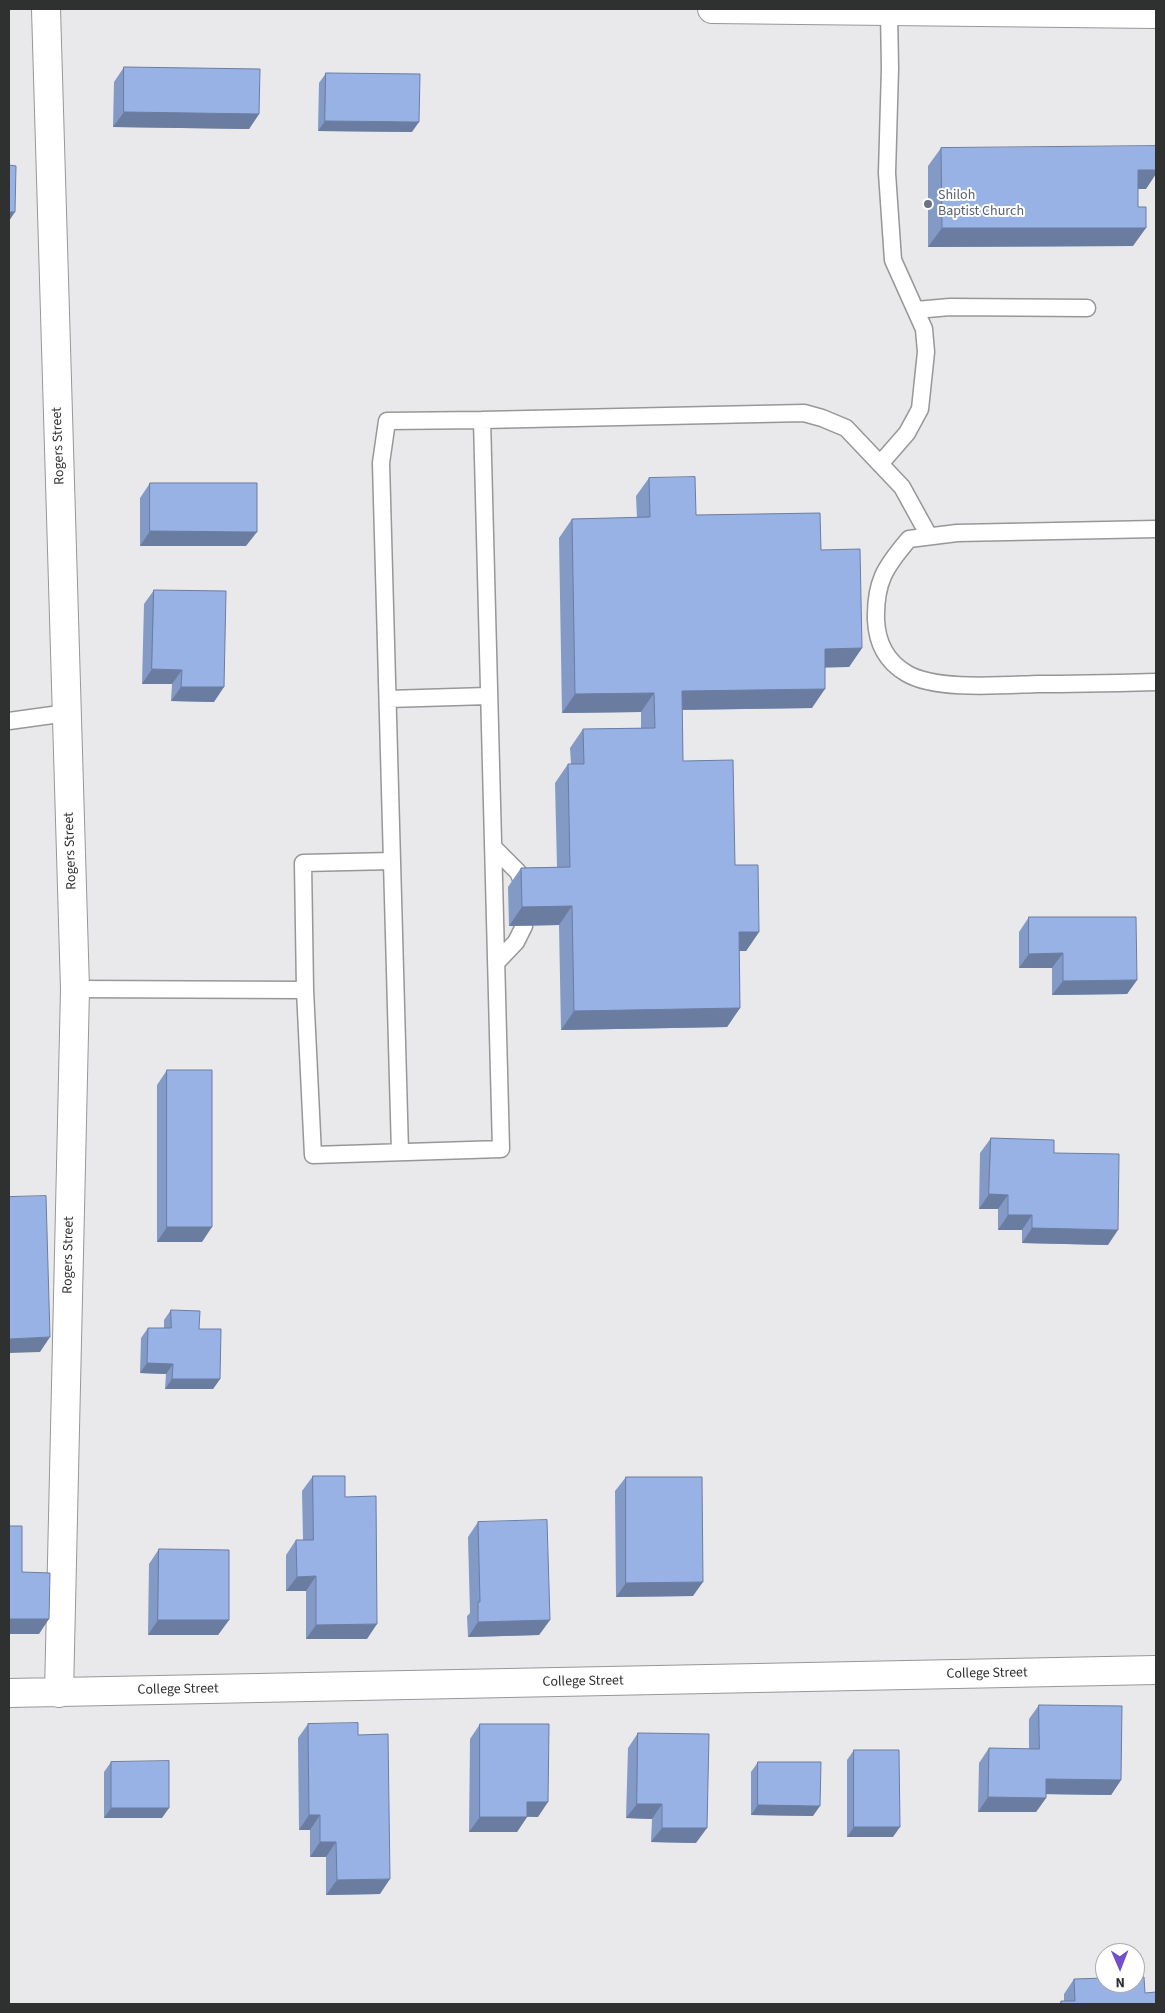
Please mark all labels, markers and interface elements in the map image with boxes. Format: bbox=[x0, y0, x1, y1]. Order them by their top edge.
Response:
place label: Shiloh Baptist Church bbox=[938, 188, 1024, 220]
marker: Shiloh Baptist Church bbox=[922, 198, 934, 210]
street label: Rogers Street bbox=[49, 407, 69, 485]
street label: Rogers Street bbox=[61, 812, 81, 890]
street label: Rogers Street bbox=[60, 1216, 78, 1294]
street label: College Street bbox=[946, 1665, 1028, 1683]
street label: College Street bbox=[542, 1673, 624, 1691]
street label: College Street bbox=[137, 1681, 219, 1699]
north arrow bbox=[1095, 1943, 1145, 1993]
text: N bbox=[1115, 1972, 1125, 1992]

